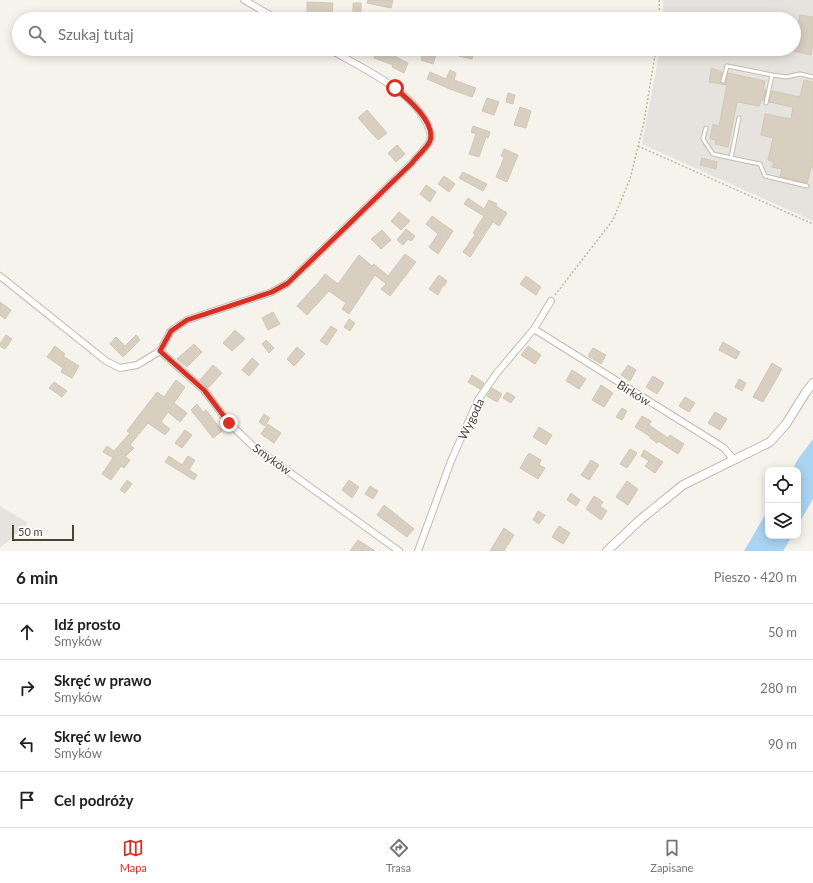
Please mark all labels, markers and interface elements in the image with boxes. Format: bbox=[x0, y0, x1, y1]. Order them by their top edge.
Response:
search box bbox=[12, 12, 801, 56]
icon: search bbox=[26, 23, 48, 45]
text: Szukaj tutaj bbox=[58, 25, 134, 43]
route start bbox=[386, 79, 404, 97]
street label: Birków bbox=[614, 377, 654, 409]
street label: Wygoda bbox=[455, 396, 487, 442]
route end bbox=[220, 414, 238, 432]
street label: Smyków bbox=[250, 440, 295, 478]
map controls bbox=[765, 467, 801, 539]
button: locate bbox=[765, 467, 801, 503]
button: layers bbox=[765, 503, 801, 539]
scale bar bbox=[12, 523, 74, 542]
text: 50 m bbox=[18, 525, 43, 538]
text: 6 min bbox=[16, 567, 58, 588]
text: Pieszo · 420 m bbox=[714, 569, 797, 585]
text: Idź prosto bbox=[54, 615, 121, 633]
icon: ahead bbox=[16, 621, 38, 643]
text: 50 m bbox=[768, 624, 797, 640]
text: Smyków bbox=[54, 633, 102, 649]
text: Skręć w prawo bbox=[54, 671, 152, 689]
icon: right bbox=[16, 677, 38, 699]
text: 280 m bbox=[760, 680, 797, 696]
text: Smyków bbox=[54, 689, 102, 705]
text: Skręć w lewo bbox=[54, 727, 142, 745]
icon: left bbox=[16, 733, 38, 755]
text: 90 m bbox=[768, 736, 797, 752]
text: Smyków bbox=[54, 745, 102, 761]
icon: arrive bbox=[16, 789, 38, 811]
text: Cel podróży bbox=[54, 791, 133, 809]
tab: Mapa bbox=[120, 837, 147, 874]
tab: Trasa bbox=[386, 837, 411, 874]
tab: Zapisane bbox=[650, 837, 693, 874]

